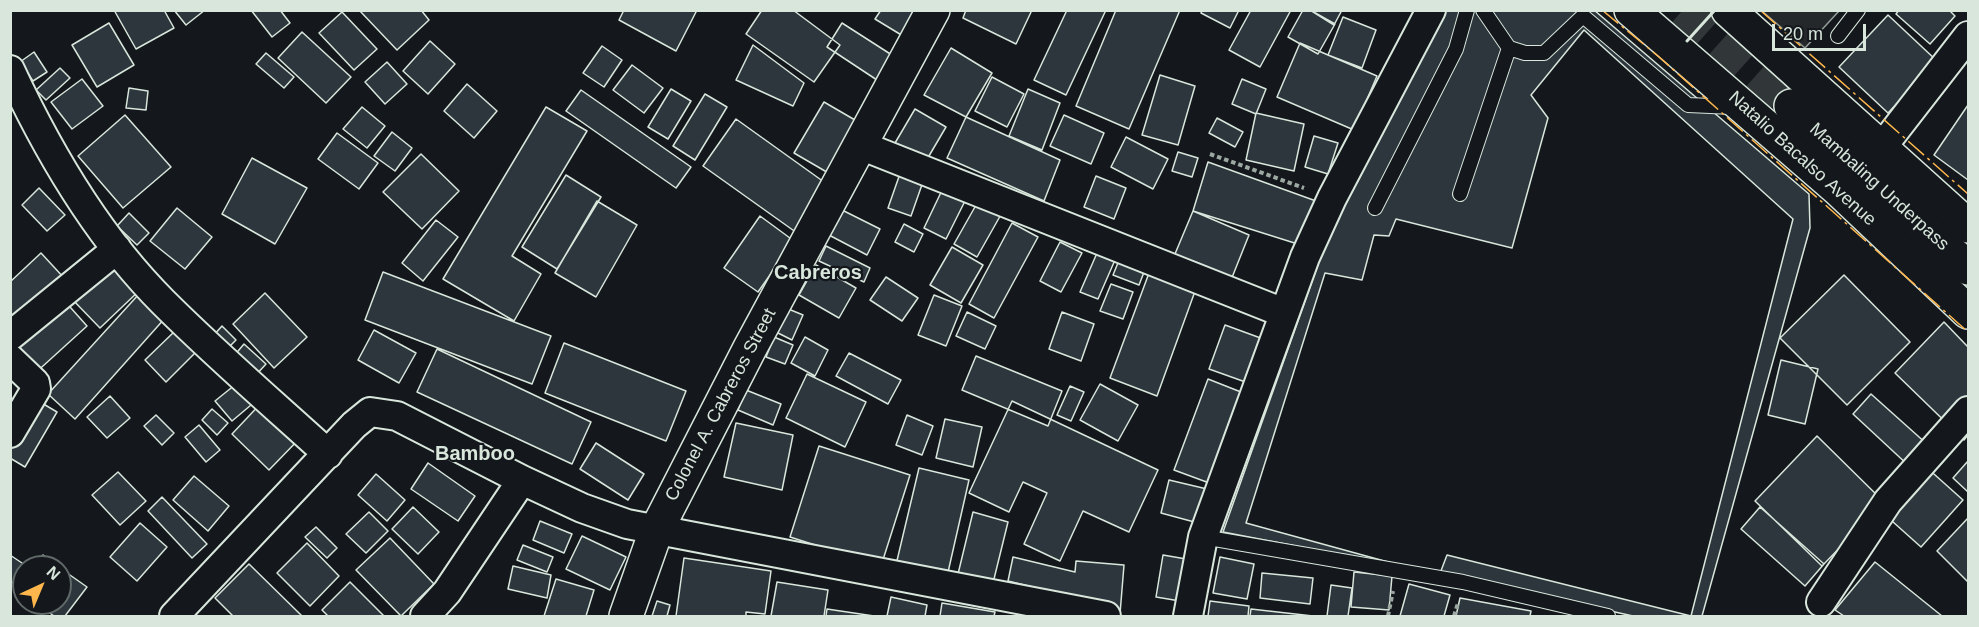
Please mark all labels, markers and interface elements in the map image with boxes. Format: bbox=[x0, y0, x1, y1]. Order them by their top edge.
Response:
scale bar bbox=[1775, 12, 1870, 50]
text: 20 m bbox=[1783, 24, 1823, 44]
street label: Natalio Bacalso Avenue bbox=[1724, 87, 1880, 231]
street label: Mambaling Underpass bbox=[1805, 119, 1953, 255]
district label: Cabreros bbox=[774, 261, 862, 285]
street label: Colonel A. Cabreros Street bbox=[661, 305, 781, 505]
district label: Bamboo bbox=[435, 442, 515, 466]
north arrow bbox=[12, 555, 72, 615]
text: N bbox=[43, 563, 64, 583]

